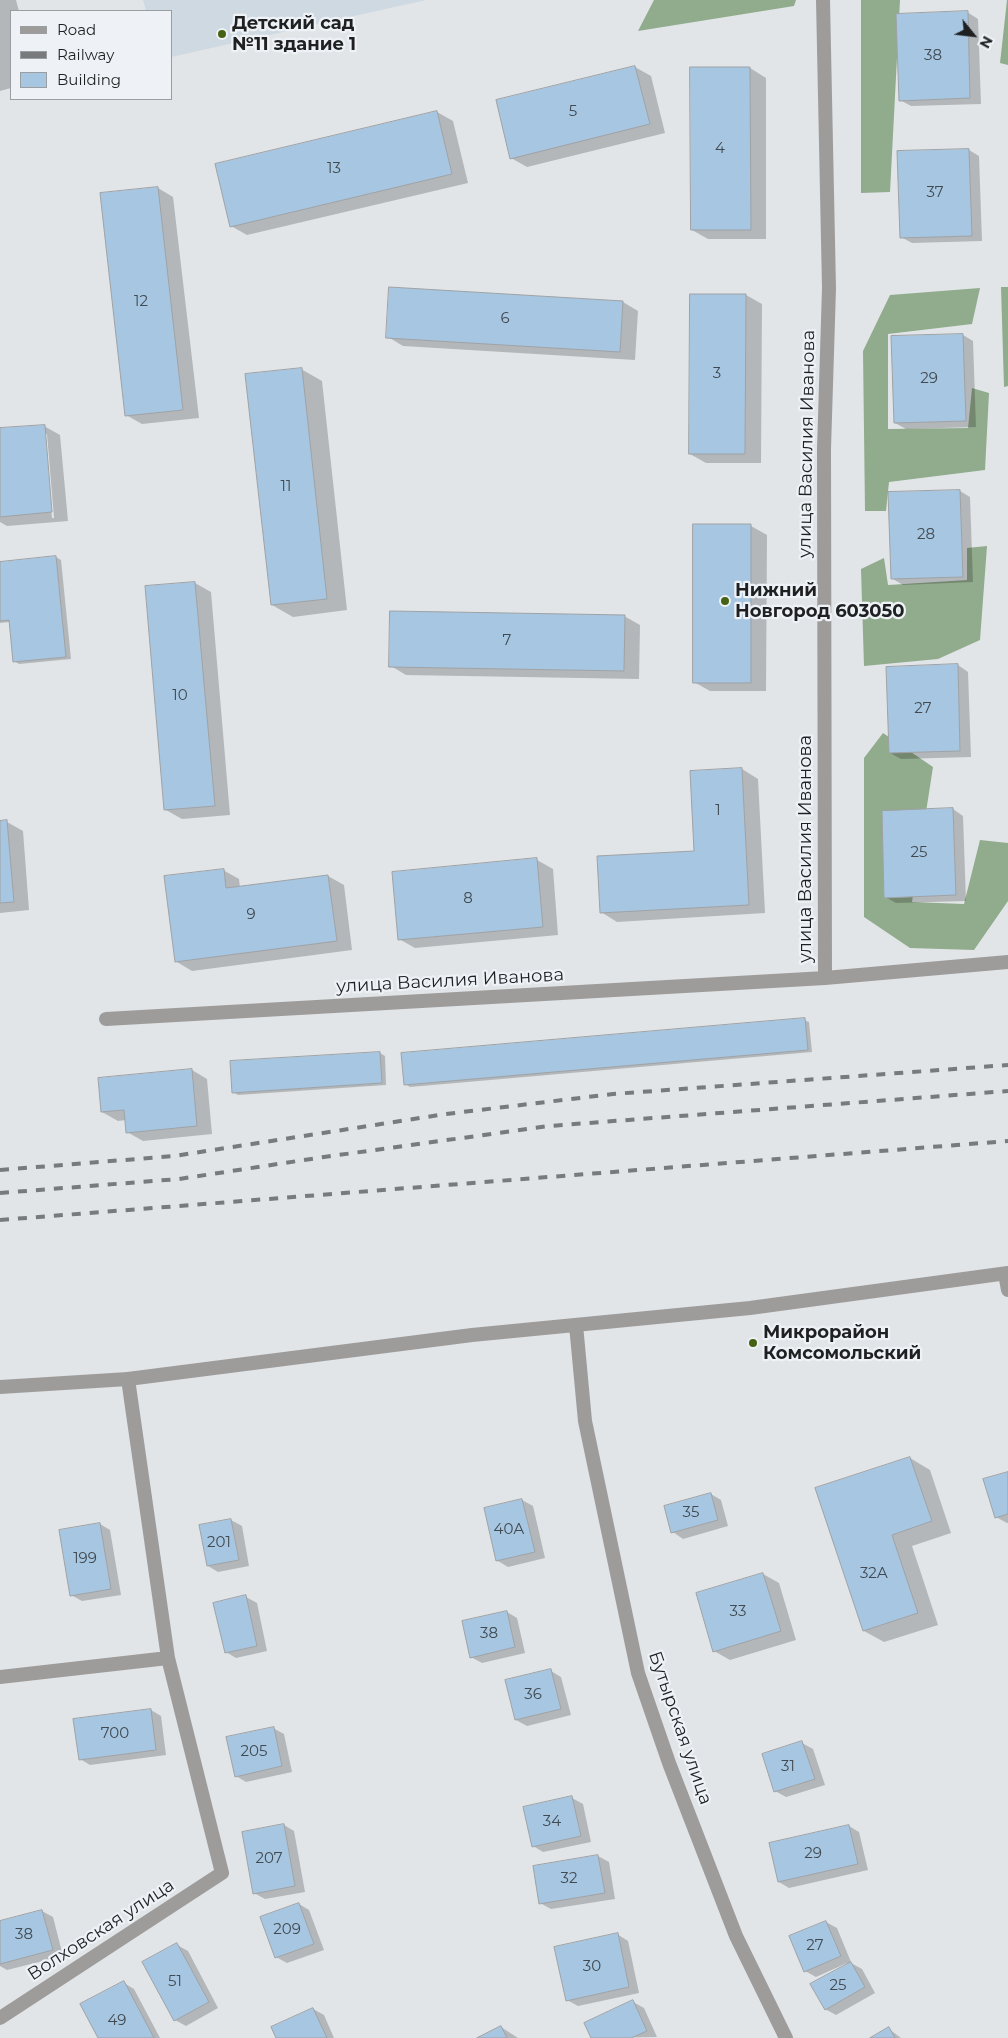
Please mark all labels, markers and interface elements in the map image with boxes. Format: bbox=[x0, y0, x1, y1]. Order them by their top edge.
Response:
legend bbox=[10, 10, 172, 100]
north arrow bbox=[948, 10, 998, 60]
place label: Детский сад №11 здание 1 bbox=[232, 13, 356, 56]
text: Road bbox=[57, 20, 96, 39]
marker: Детский сад №11 здание 1 bbox=[216, 28, 228, 40]
text: N bbox=[976, 33, 997, 52]
text: Railway bbox=[57, 45, 114, 64]
house number: 38 bbox=[924, 47, 942, 65]
text: Building bbox=[57, 70, 121, 89]
house number: 5 bbox=[569, 103, 577, 121]
house number: 4 bbox=[715, 140, 725, 158]
house number: 13 bbox=[327, 160, 341, 178]
house number: 37 bbox=[926, 184, 944, 202]
house number: 12 bbox=[134, 293, 148, 311]
house number: 6 bbox=[500, 310, 510, 328]
street label: улица Василия Иванова bbox=[794, 330, 820, 558]
house number: 3 bbox=[713, 365, 721, 383]
house number: 29 bbox=[920, 370, 938, 388]
house number: 11 bbox=[281, 478, 291, 496]
house number: 28 bbox=[917, 526, 935, 544]
place label: Нижний Новгород 603050 bbox=[735, 580, 904, 622]
marker: Нижний Новгород 603050 bbox=[719, 595, 731, 607]
house number: 7 bbox=[503, 632, 511, 650]
house number: 10 bbox=[172, 687, 188, 705]
house number: 27 bbox=[914, 700, 932, 718]
street label: улица Василия Иванова bbox=[795, 735, 817, 963]
house number: 1 bbox=[715, 802, 721, 820]
house number: 25 bbox=[910, 844, 928, 862]
house number: 8 bbox=[463, 890, 473, 908]
house number: 9 bbox=[246, 906, 256, 924]
street label: улица Василия Иванова bbox=[336, 964, 564, 998]
place label: Микрорайон Комсомольский bbox=[763, 1322, 921, 1365]
marker: Микрорайон Комсомольский bbox=[747, 1337, 759, 1349]
house number: 35 bbox=[683, 1504, 699, 1522]
house number: 40А bbox=[494, 1521, 524, 1539]
house number: 201 bbox=[207, 1534, 231, 1552]
house number: 199 bbox=[73, 1550, 97, 1568]
house number: 32А bbox=[860, 1565, 888, 1583]
house number: 33 bbox=[730, 1603, 746, 1621]
house number: 38 bbox=[480, 1625, 498, 1643]
street label: Бутырская улица bbox=[644, 1649, 716, 1807]
house number: 36 bbox=[524, 1686, 542, 1704]
house number: 700 bbox=[101, 1725, 129, 1743]
house number: 205 bbox=[241, 1743, 267, 1761]
house number: 31 bbox=[781, 1758, 795, 1776]
house number: 34 bbox=[543, 1813, 561, 1831]
house number: 29 bbox=[804, 1845, 822, 1863]
house number: 207 bbox=[255, 1850, 283, 1868]
house number: 32 bbox=[561, 1870, 577, 1888]
street label: Волховская улица bbox=[24, 1875, 178, 1985]
house number: 209 bbox=[273, 1921, 301, 1939]
house number: 38 bbox=[15, 1926, 33, 1944]
house number: 27 bbox=[806, 1937, 824, 1955]
house number: 30 bbox=[583, 1958, 601, 1976]
house number: 51 bbox=[168, 1973, 182, 1991]
house number: 25 bbox=[829, 1977, 847, 1995]
house number: 49 bbox=[108, 2012, 126, 2030]

